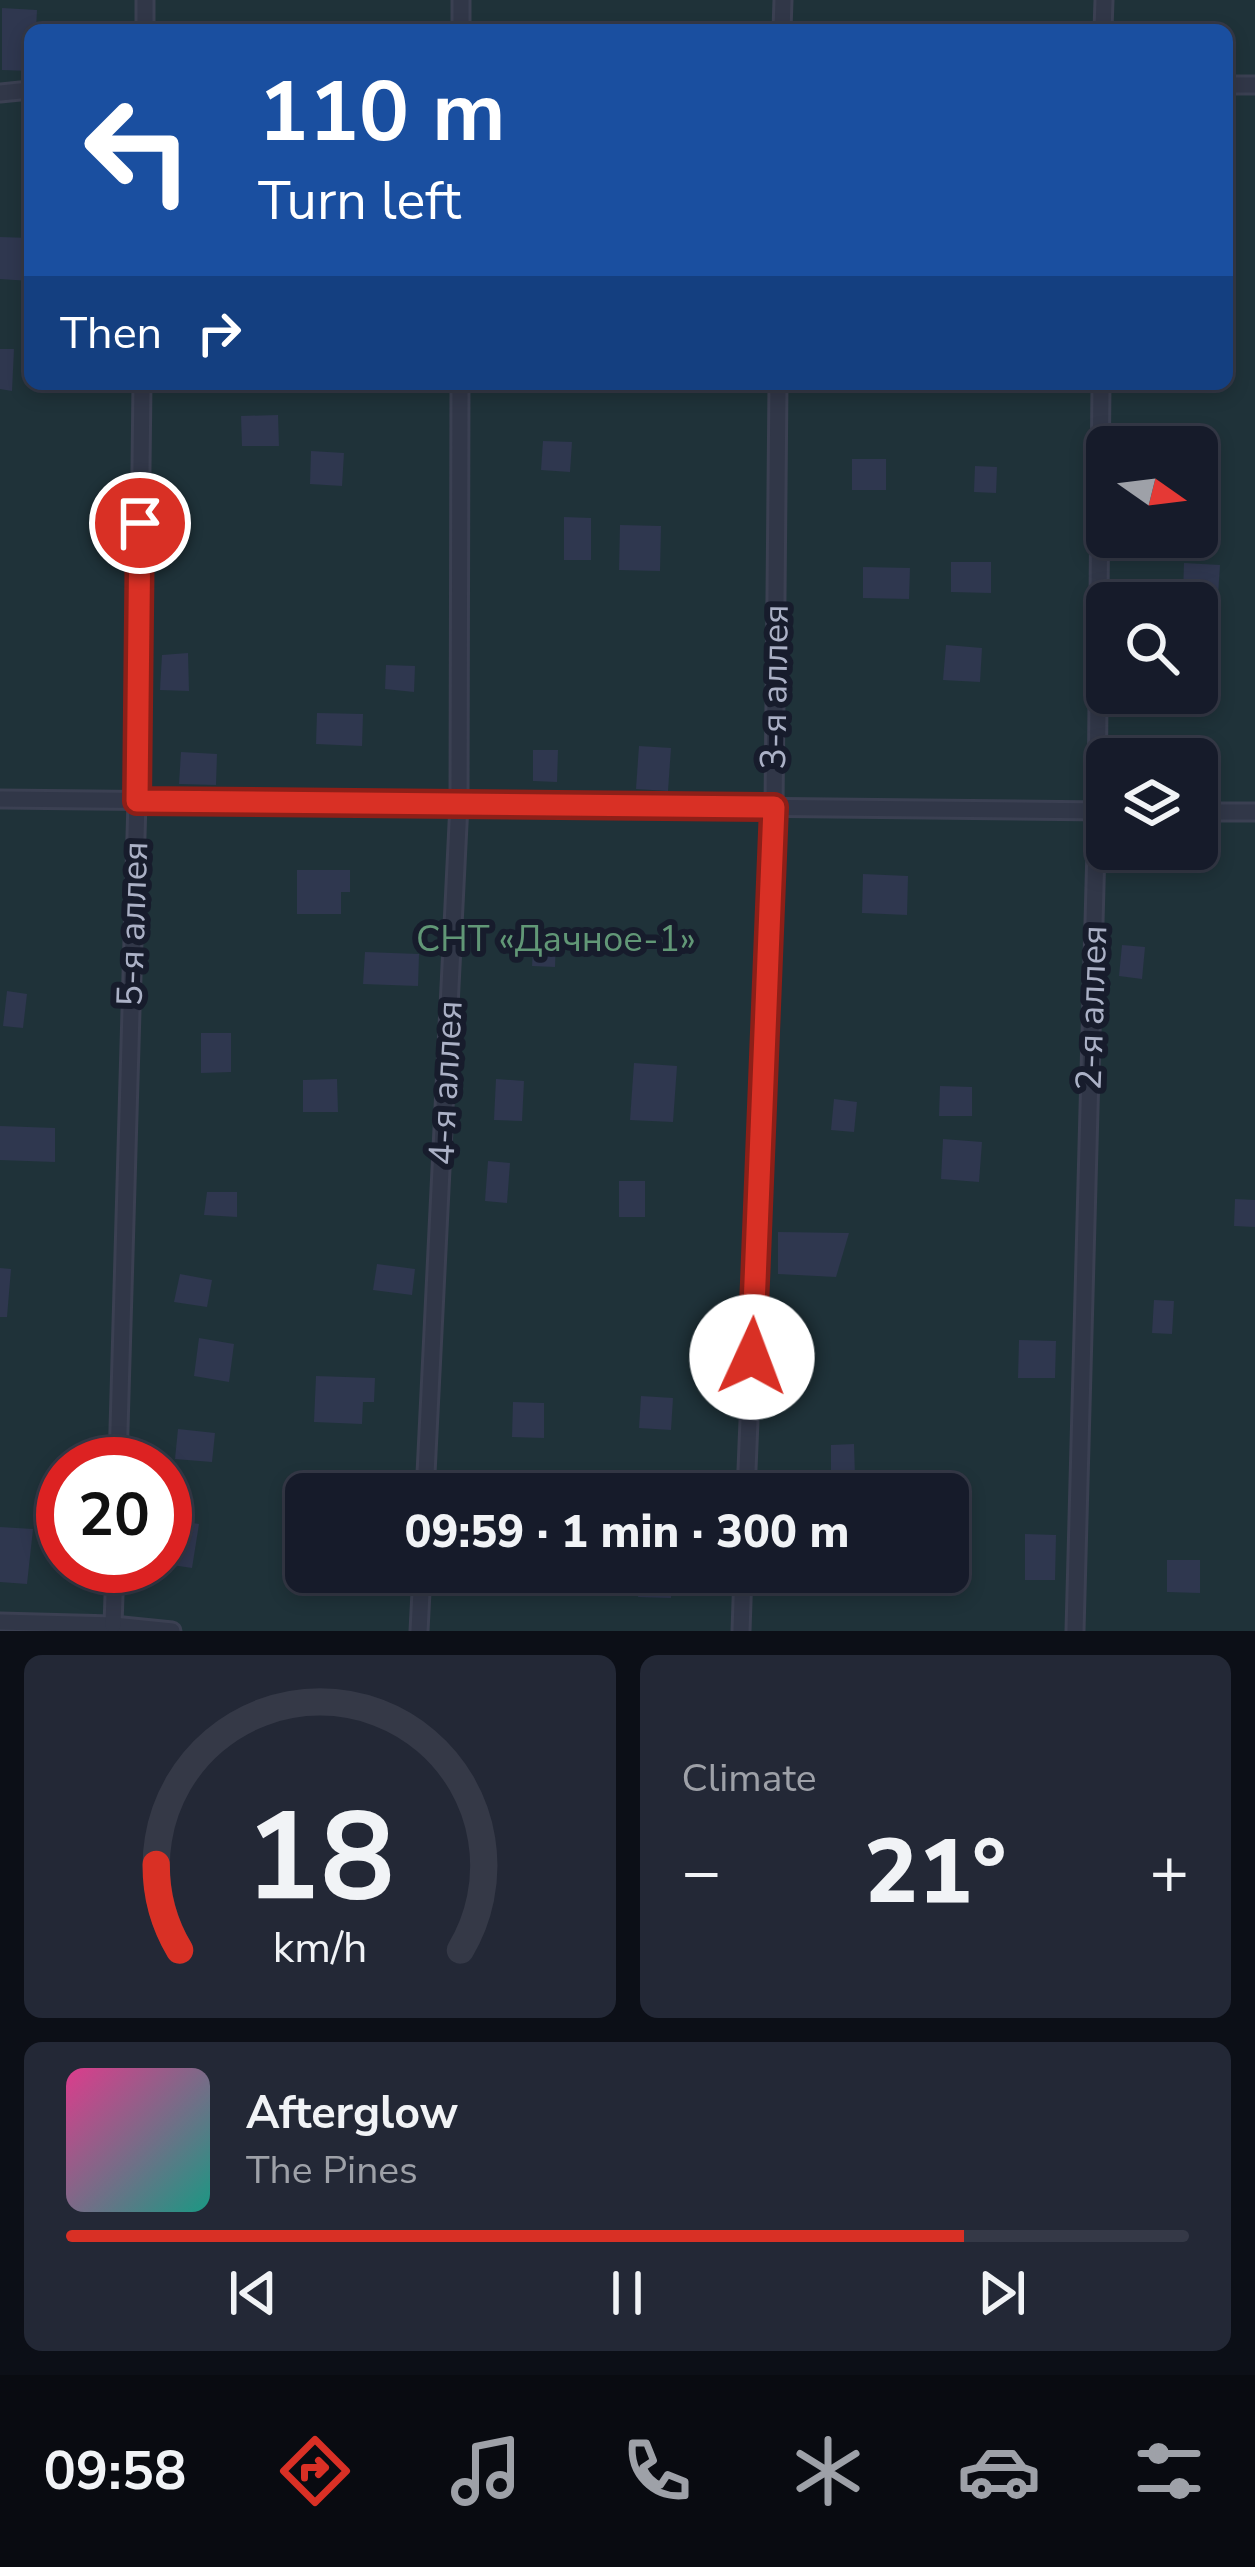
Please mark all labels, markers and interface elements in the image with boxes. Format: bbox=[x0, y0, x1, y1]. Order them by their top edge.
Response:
text: 110 m bbox=[258, 55, 506, 170]
icon: left bbox=[60, 72, 216, 228]
text: Turn left bbox=[258, 164, 461, 238]
icon: right bbox=[186, 300, 252, 366]
text: Then bbox=[60, 303, 162, 364]
north arrow bbox=[1086, 426, 1218, 558]
map controls bbox=[1086, 426, 1218, 870]
pin bbox=[89, 472, 191, 574]
icon: arrive bbox=[107, 490, 173, 556]
button: search bbox=[1086, 582, 1218, 714]
street label: 3-я аллея bbox=[749, 604, 801, 770]
button: layers bbox=[1086, 738, 1218, 870]
street label: 5-я аллея bbox=[106, 841, 160, 1007]
park label: СНТ «Дачное-1» bbox=[416, 915, 696, 964]
street label: 2-я аллея bbox=[1065, 925, 1119, 1091]
street label: 4-я аллея bbox=[417, 999, 475, 1167]
position arrow bbox=[689, 1294, 815, 1420]
speed limit sign: 20 bbox=[36, 1437, 192, 1593]
text: 09:59 · 1 min · 300 m bbox=[404, 1502, 850, 1563]
text: Climate bbox=[682, 1752, 817, 1805]
text: 18 bbox=[245, 1773, 395, 1943]
text: 21° bbox=[864, 1811, 1007, 1934]
text: − bbox=[682, 1827, 721, 1917]
text: + bbox=[1149, 1827, 1189, 1917]
text: km/h bbox=[272, 1918, 367, 1976]
text: Afterglow bbox=[246, 2083, 458, 2144]
text: The Pines bbox=[246, 2144, 418, 2197]
icon: previous bbox=[220, 2260, 286, 2326]
icon: pause bbox=[594, 2260, 660, 2326]
icon: next bbox=[969, 2260, 1035, 2326]
icon: directions bbox=[273, 2429, 357, 2513]
icon: music bbox=[444, 2429, 528, 2513]
icon: phone bbox=[615, 2429, 699, 2513]
icon: climate bbox=[786, 2429, 870, 2513]
icon: car bbox=[957, 2429, 1041, 2513]
icon: filters bbox=[1127, 2429, 1211, 2513]
text: 09:58 bbox=[43, 2434, 186, 2508]

